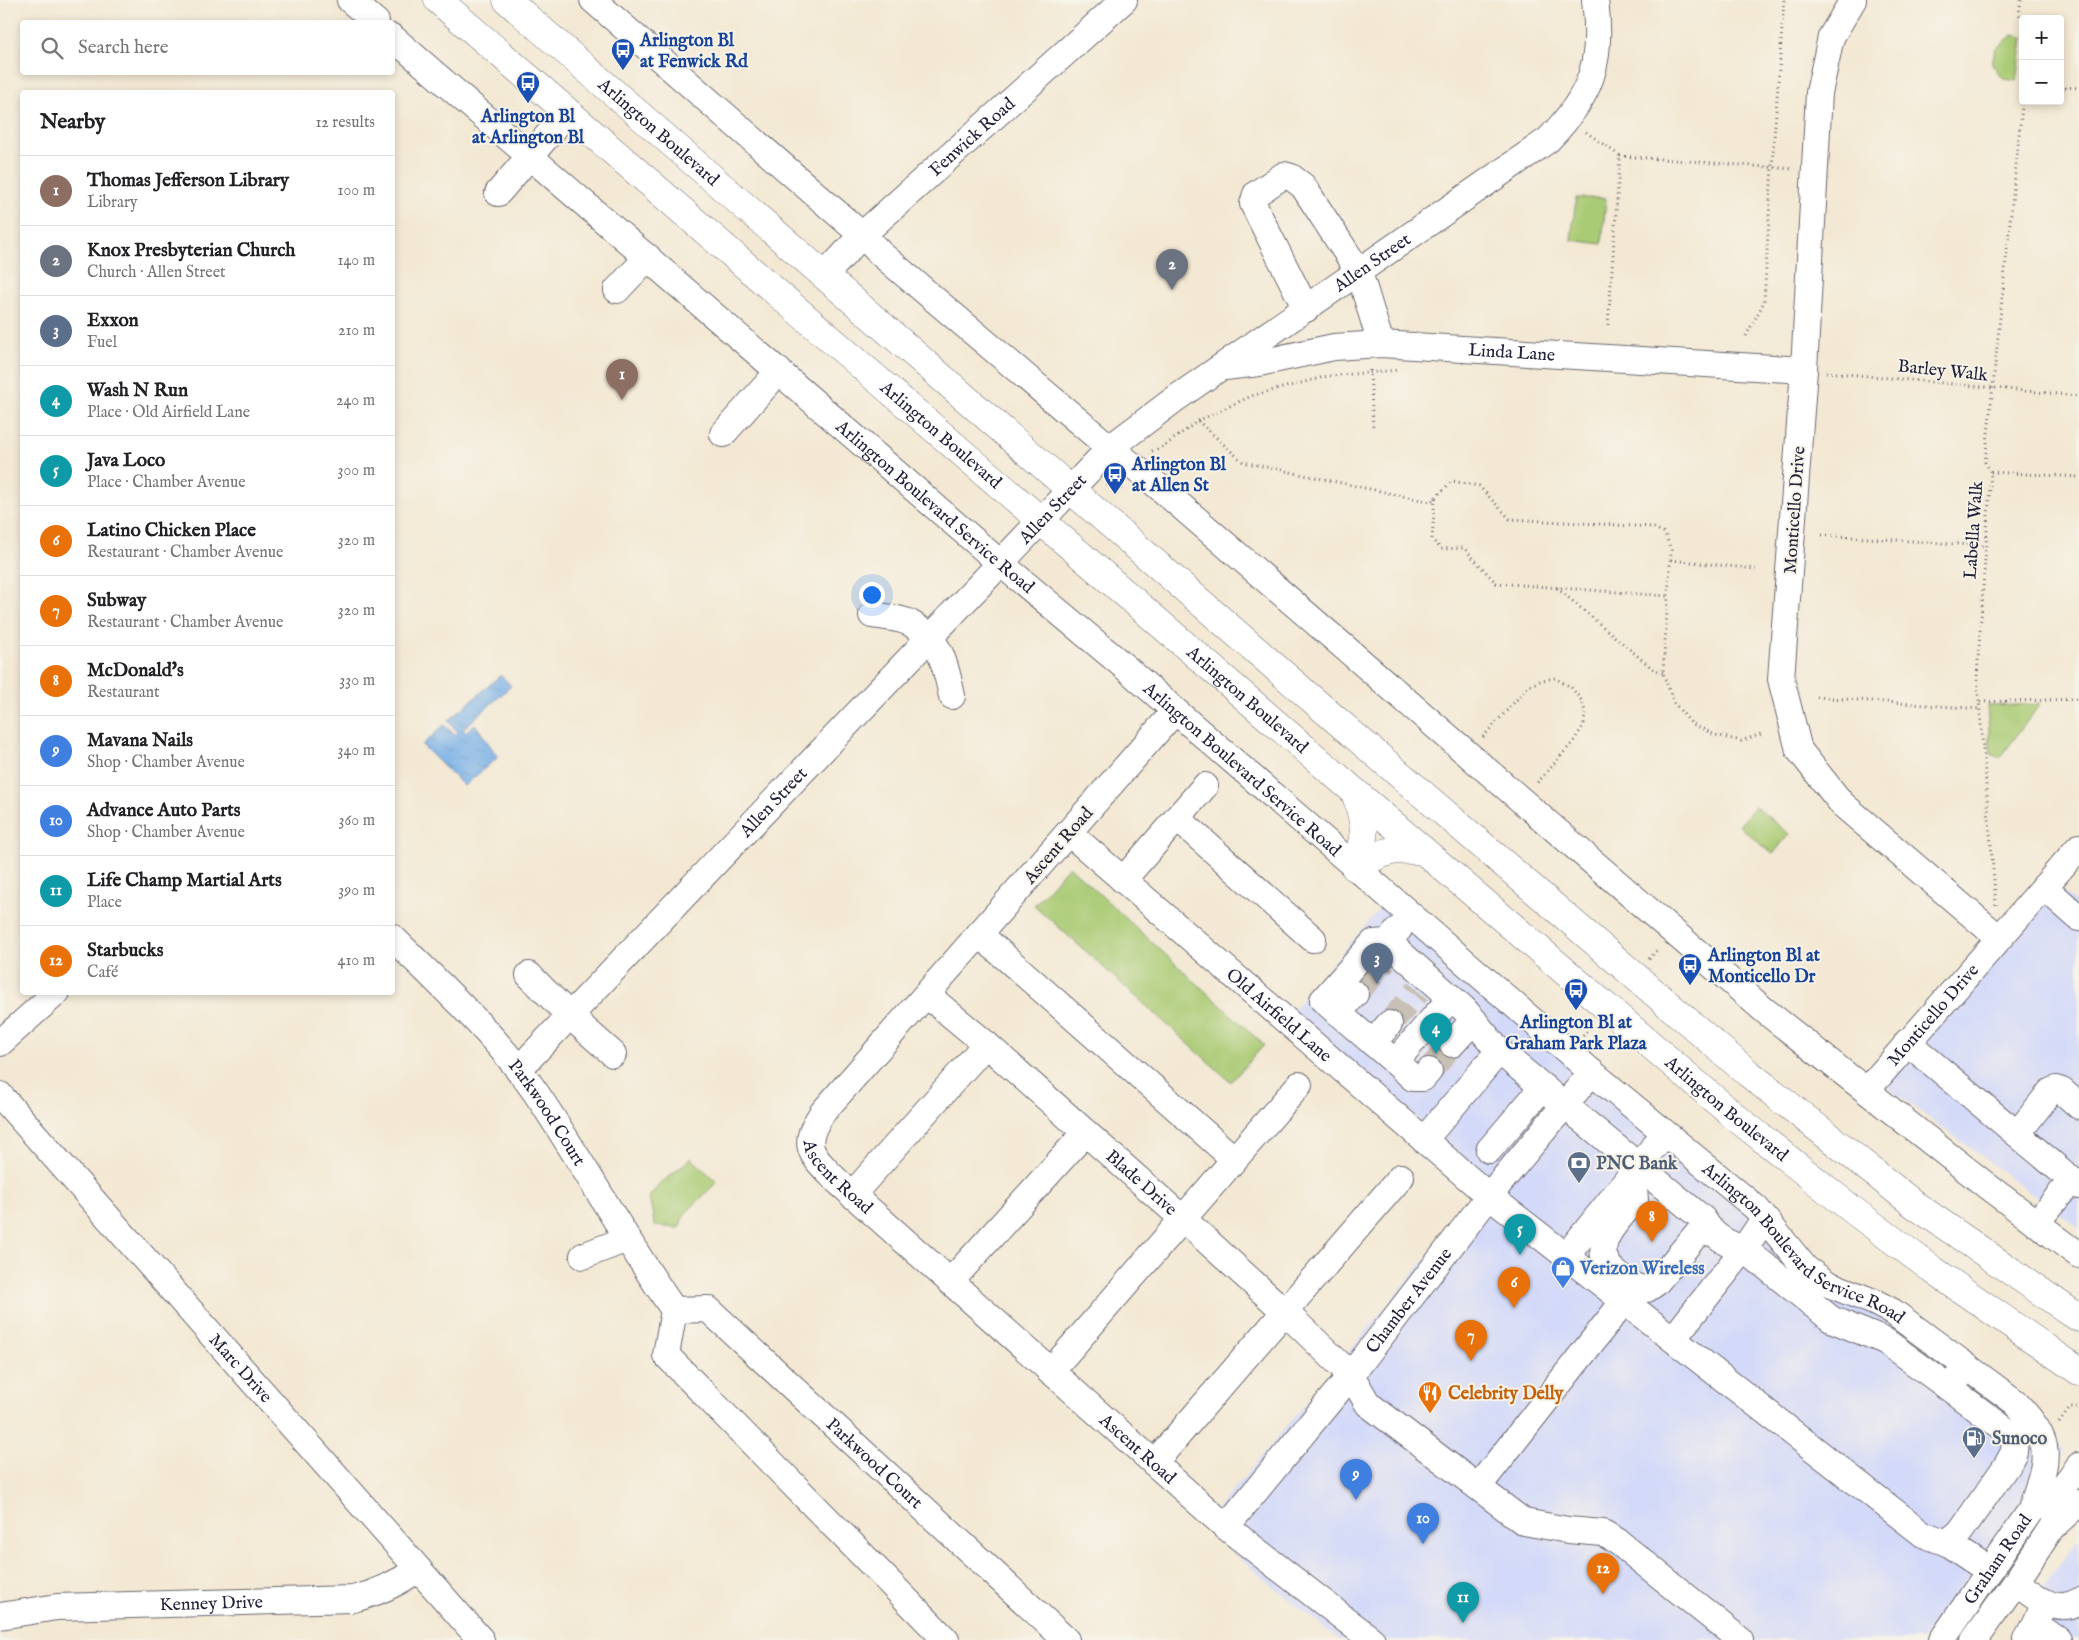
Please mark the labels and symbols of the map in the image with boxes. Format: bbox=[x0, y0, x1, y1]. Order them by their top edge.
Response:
place label: Arlington Bl at Fenwick Rd bbox=[639, 30, 748, 74]
bus stop icon: Arlington Bl at Fenwick Rd bbox=[610, 37, 636, 71]
bus stop icon: Arlington Bl at Arlington Bl bbox=[515, 70, 541, 104]
street label: Arlington Boulevard bbox=[592, 73, 723, 192]
street label: Fenwick Road bbox=[925, 93, 1021, 182]
place label: Arlington Bl at Arlington Bl bbox=[472, 106, 585, 150]
street label: Allen Street bbox=[1329, 229, 1416, 299]
pin: 2 bbox=[1156, 249, 1188, 290]
street label: Linda Lane bbox=[1468, 339, 1556, 368]
street label: Barley Walk bbox=[1897, 355, 1989, 388]
pin: 1 bbox=[606, 359, 638, 400]
street label: Arlington Boulevard bbox=[874, 376, 1006, 495]
street label: Arlington Boulevard Service Road bbox=[829, 415, 1039, 600]
street label: Monticello Drive bbox=[1780, 445, 1811, 575]
place label: Arlington Bl at Allen St bbox=[1131, 454, 1227, 498]
bus stop icon: Arlington Bl at Allen St bbox=[1102, 461, 1128, 495]
street label: Allen Street bbox=[1014, 470, 1092, 550]
street label: Labella Walk bbox=[1960, 480, 1989, 580]
your location bbox=[859, 582, 885, 608]
street label: Arlington Boulevard bbox=[1181, 641, 1313, 760]
street label: Arlington Boulevard Service Road bbox=[1137, 677, 1345, 862]
street label: Allen Street bbox=[735, 763, 813, 844]
street label: Ascent Road bbox=[1019, 802, 1099, 890]
pin: 3 bbox=[1361, 943, 1393, 984]
place label: Arlington Bl at Monticello Dr bbox=[1707, 945, 1821, 989]
bus stop icon: Arlington Bl at Monticello Dr bbox=[1677, 952, 1703, 986]
street label: Monticello Drive bbox=[1883, 960, 1985, 1072]
street label: Old Airfield Lane bbox=[1221, 964, 1336, 1068]
bus stop icon: Arlington Bl at Graham Park Plaza bbox=[1563, 977, 1589, 1011]
place label: Arlington Bl at Graham Park Plaza bbox=[1505, 1012, 1648, 1056]
pin: 4 bbox=[1420, 1013, 1452, 1054]
street label: Arlington Boulevard bbox=[1659, 1051, 1793, 1168]
street label: Parkwood Court bbox=[502, 1055, 590, 1171]
street label: Ascent Road bbox=[796, 1137, 877, 1220]
street label: Blade Drive bbox=[1100, 1146, 1181, 1221]
bank icon: PNC Bank bbox=[1566, 1150, 1592, 1184]
place label: PNC Bank bbox=[1596, 1153, 1679, 1176]
street label: Arlington Boulevard Service Road bbox=[1696, 1158, 1909, 1330]
pin: 8 bbox=[1636, 1201, 1668, 1242]
pin: 5 bbox=[1504, 1214, 1536, 1255]
street label: Chamber Avenue bbox=[1362, 1244, 1458, 1359]
shop icon: Verizon Wireless bbox=[1550, 1255, 1576, 1289]
place label: Verizon Wireless bbox=[1579, 1258, 1705, 1281]
pin: 6 bbox=[1498, 1267, 1530, 1308]
pin: 7 bbox=[1455, 1320, 1487, 1361]
street label: Marc Drive bbox=[203, 1329, 276, 1408]
restaurant icon: Celebrity Delly bbox=[1417, 1380, 1443, 1414]
place label: Celebrity Delly bbox=[1448, 1383, 1564, 1406]
street label: Ascent Road bbox=[1093, 1409, 1180, 1490]
street label: Parkwood Court bbox=[821, 1414, 927, 1515]
fuel station icon: Sunoco bbox=[1961, 1425, 1987, 1459]
place label: Sunoco bbox=[1992, 1428, 2048, 1451]
pin: 9 bbox=[1340, 1459, 1372, 1500]
pin: 10 bbox=[1407, 1503, 1439, 1544]
street label: Graham Road bbox=[1960, 1510, 2038, 1610]
pin: 12 bbox=[1587, 1553, 1619, 1594]
pin: 11 bbox=[1447, 1582, 1479, 1623]
street label: Kenney Drive bbox=[159, 1591, 263, 1617]

